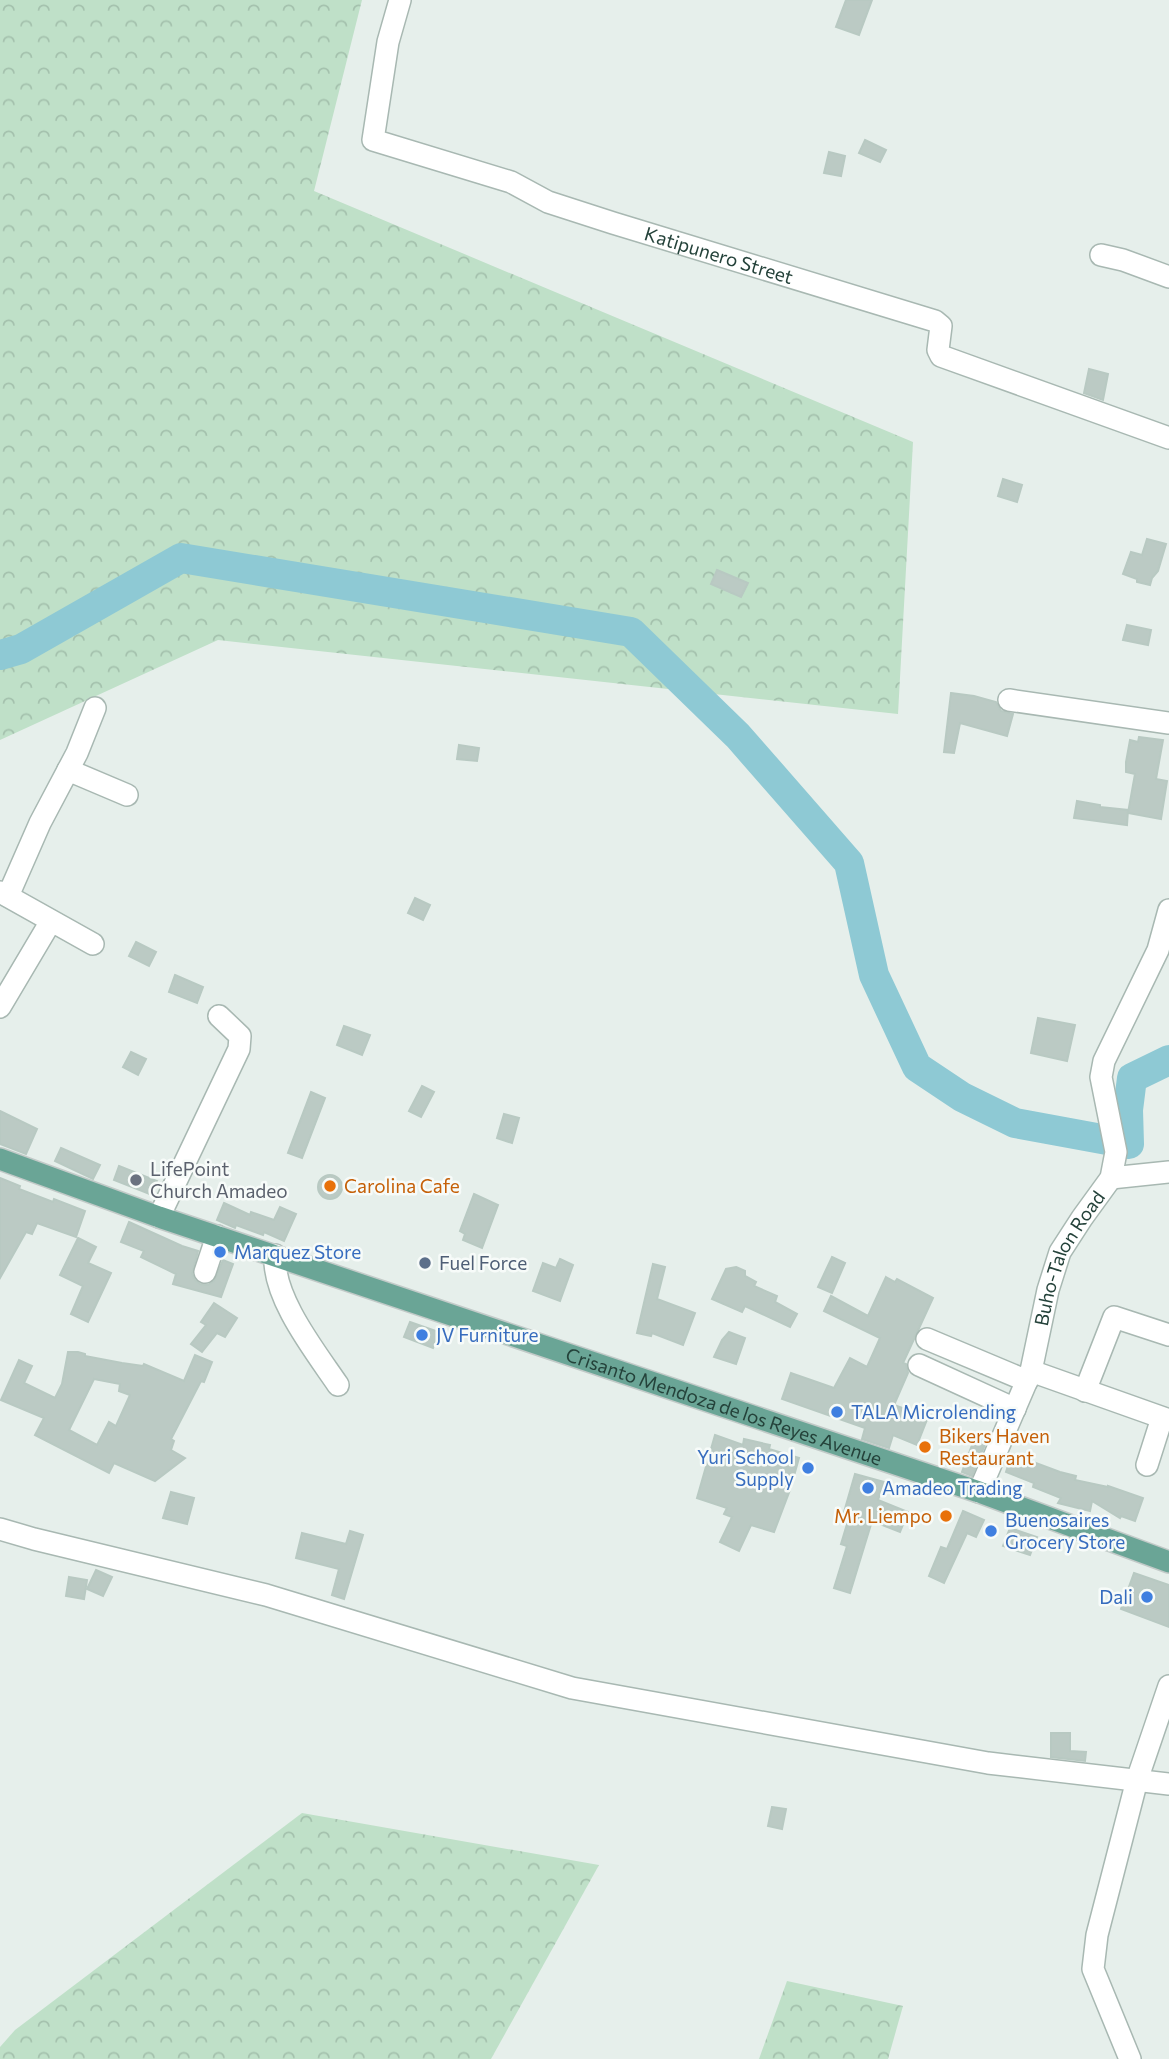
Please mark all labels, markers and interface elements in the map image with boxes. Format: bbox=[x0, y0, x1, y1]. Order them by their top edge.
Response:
street label: Katipunero Street bbox=[642, 221, 796, 288]
place label: LifePoint Church Amadeo bbox=[150, 1157, 288, 1202]
marker: LifePoint Church Amadeo bbox=[128, 1172, 144, 1188]
place label: Carolina Cafe bbox=[344, 1174, 460, 1197]
marker: Carolina Cafe bbox=[322, 1178, 338, 1194]
street label: Buho-Talon Road bbox=[1029, 1186, 1109, 1328]
place label: Marquez Store bbox=[234, 1240, 361, 1263]
marker: Marquez Store bbox=[212, 1244, 228, 1260]
place label: Fuel Force bbox=[439, 1251, 527, 1274]
marker: Fuel Force bbox=[417, 1255, 433, 1271]
place label: JV Furniture bbox=[436, 1323, 539, 1346]
marker: JV Furniture bbox=[414, 1327, 430, 1343]
street label: Crisanto Mendoza de los Reyes Avenue bbox=[563, 1342, 885, 1470]
place label: TALA Microlending bbox=[851, 1400, 1016, 1423]
marker: TALA Microlending bbox=[829, 1404, 845, 1420]
place label: Bikers Haven Restaurant bbox=[939, 1424, 1050, 1469]
marker: Bikers Haven Restaurant bbox=[917, 1439, 933, 1455]
place label: Yuri School Supply bbox=[697, 1445, 794, 1490]
marker: Yuri School Supply bbox=[800, 1460, 816, 1476]
place label: Amadeo Trading bbox=[882, 1476, 1023, 1499]
marker: Amadeo Trading bbox=[860, 1480, 876, 1496]
place label: Mr. Liempo bbox=[834, 1504, 932, 1527]
marker: Mr. Liempo bbox=[938, 1508, 954, 1524]
place label: Buenosaires Grocery Store bbox=[1005, 1508, 1125, 1553]
marker: Buenosaires Grocery Store bbox=[983, 1523, 999, 1539]
place label: Dali bbox=[1099, 1585, 1133, 1608]
marker: Dali bbox=[1139, 1589, 1155, 1605]

